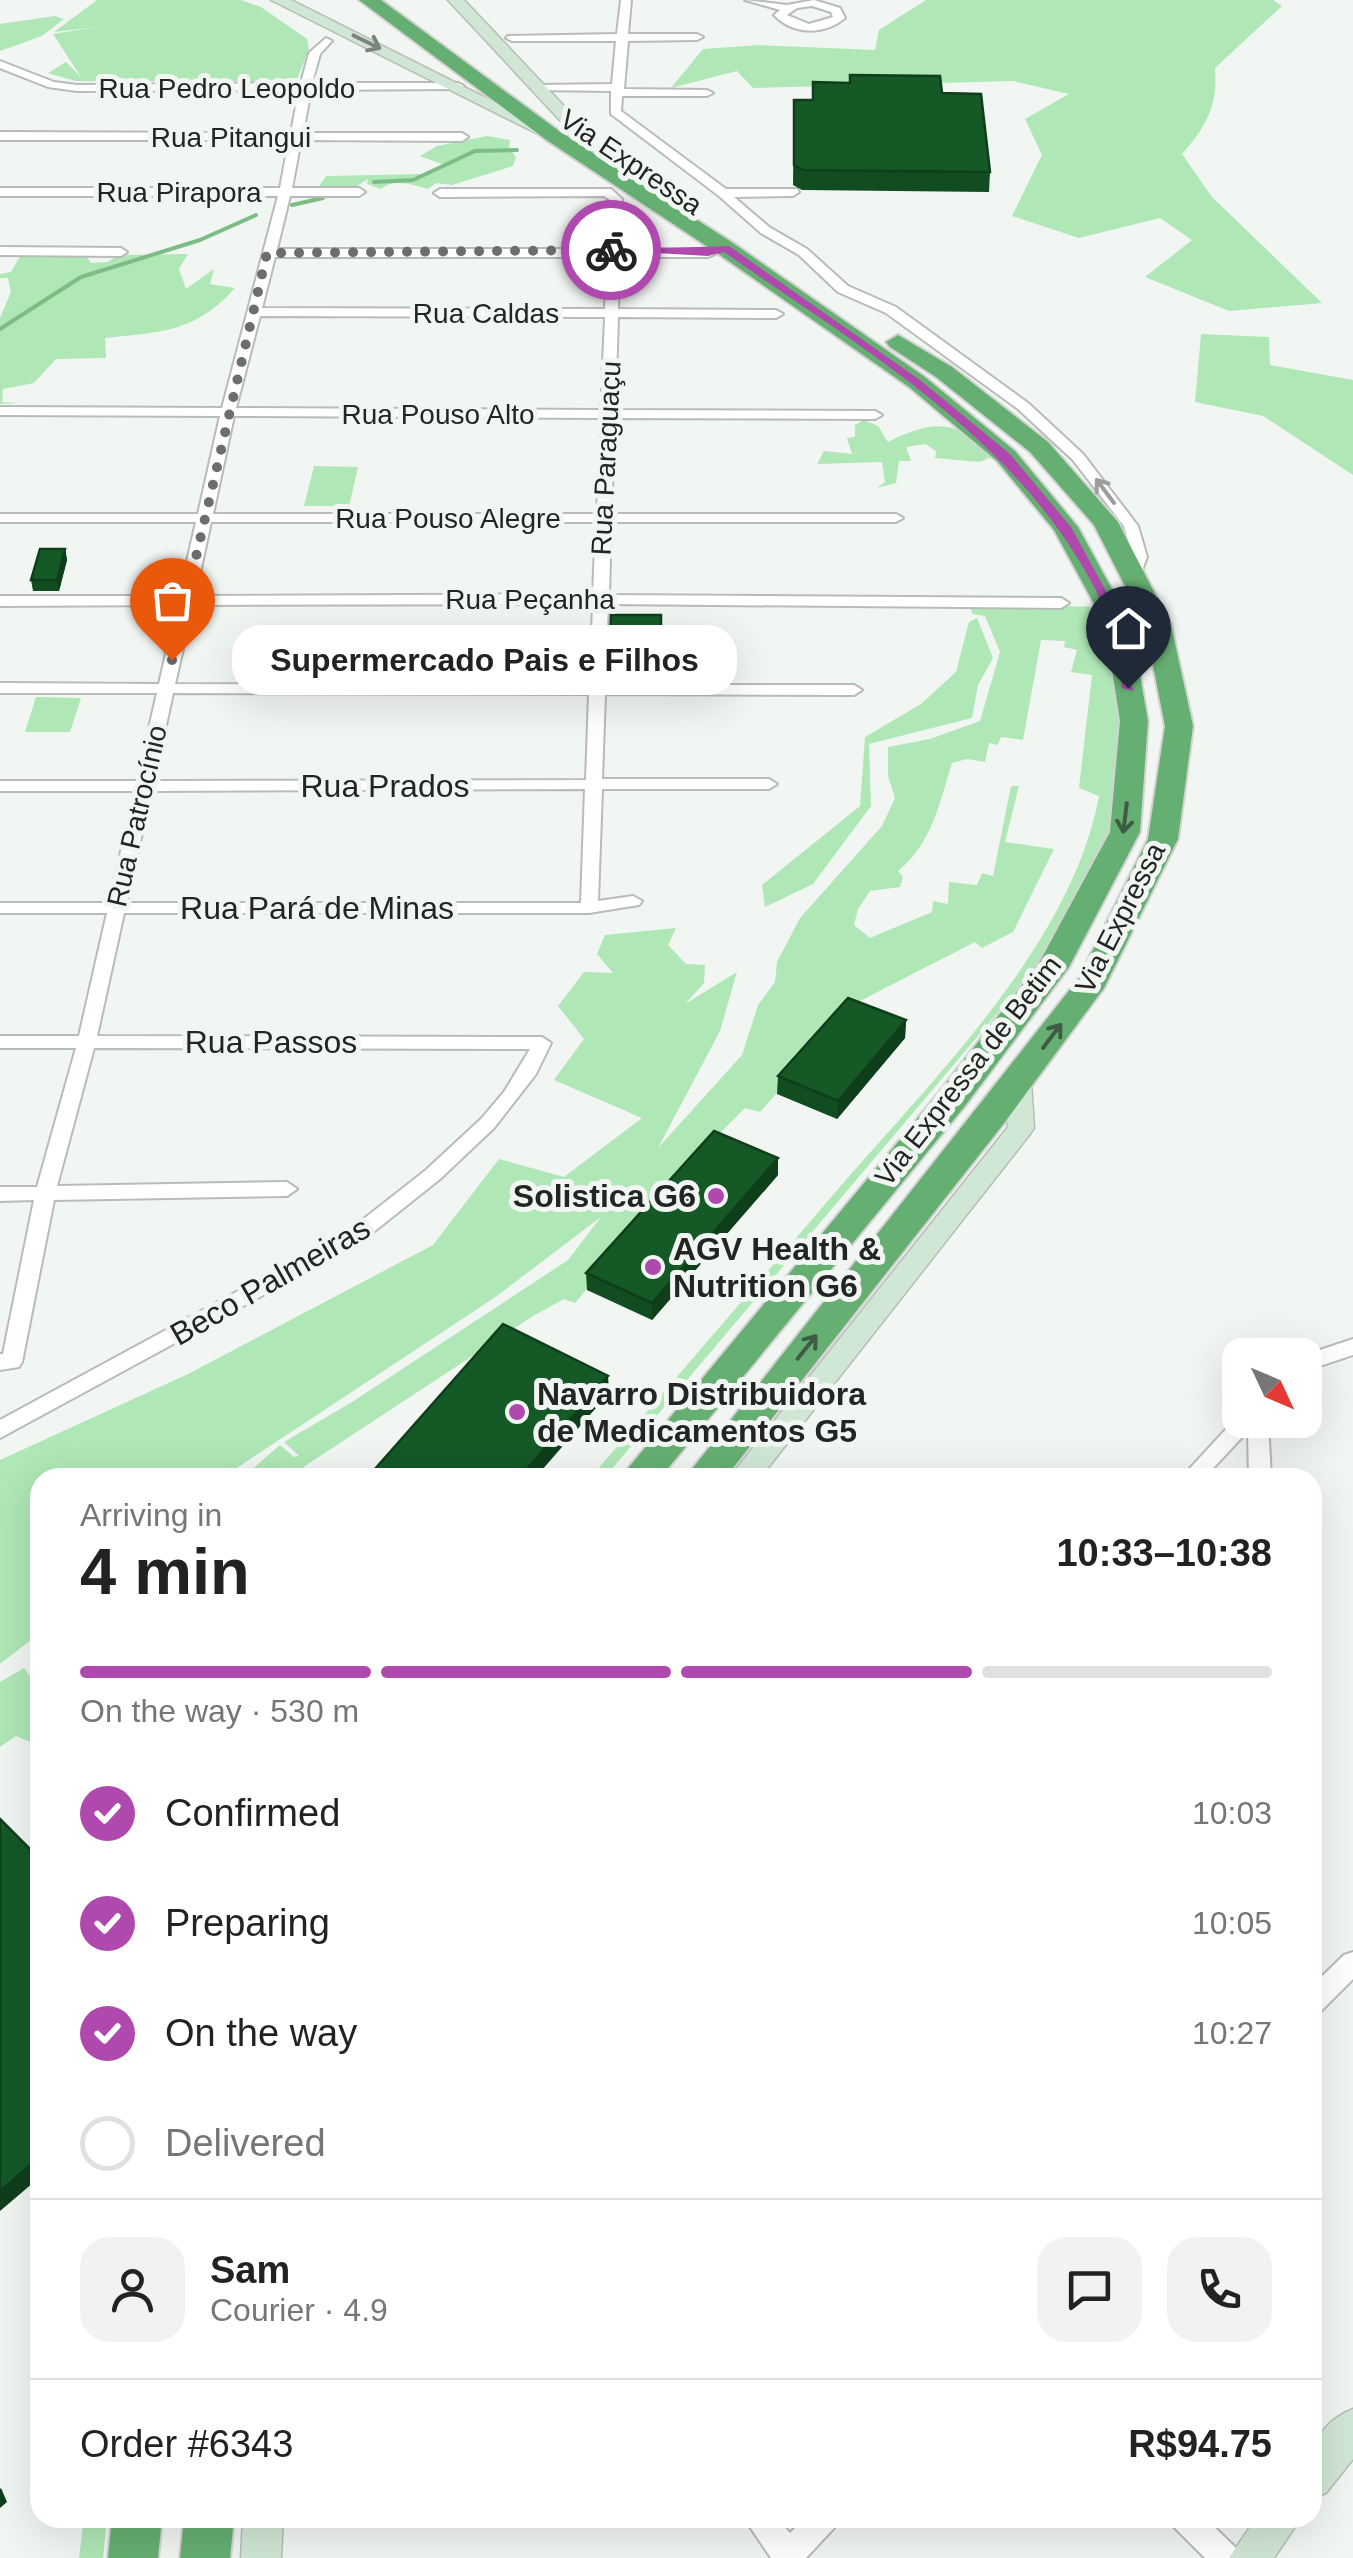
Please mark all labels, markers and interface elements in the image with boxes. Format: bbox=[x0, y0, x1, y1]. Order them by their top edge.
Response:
one-way arrow bbox=[351, 33, 381, 52]
street label: Rua Pedro Leopoldo bbox=[99, 73, 355, 104]
street label: Via Expressa bbox=[554, 103, 708, 221]
street label: Rua Pitangui bbox=[151, 122, 311, 153]
street label: Rua Pirapora bbox=[97, 177, 262, 208]
courier bbox=[561, 200, 661, 300]
icon: bike bbox=[584, 223, 639, 278]
street label: Rua Caldas bbox=[413, 298, 559, 329]
street label: Rua Paraguaçu bbox=[585, 360, 627, 556]
street label: Rua Pouso Alto bbox=[341, 399, 535, 430]
one-way arrow bbox=[1095, 478, 1116, 505]
street label: Rua Pouso Alegre bbox=[335, 503, 561, 534]
pin bbox=[130, 558, 215, 661]
icon: bag bbox=[145, 573, 200, 628]
street label: Rua Peçanha bbox=[445, 584, 615, 615]
pin bbox=[1086, 586, 1171, 689]
icon: home bbox=[1101, 601, 1156, 656]
callout: Supermercado Pais e Filhos bbox=[232, 625, 737, 695]
text: Supermercado Pais e Filhos bbox=[270, 642, 699, 678]
street label: Rua Patrocínio bbox=[101, 722, 173, 910]
street label: Rua Prados bbox=[301, 768, 469, 804]
one-way arrow bbox=[1115, 801, 1134, 834]
street label: Via Expressa bbox=[1069, 837, 1171, 998]
street label: Rua Pará de Minas bbox=[180, 890, 454, 926]
street label: Via Expressa de Betim bbox=[869, 950, 1067, 1192]
one-way arrow bbox=[1041, 1023, 1062, 1050]
street label: Rua Passos bbox=[185, 1024, 357, 1060]
place label: Solistica G6 bbox=[513, 1178, 696, 1214]
marker: Solistica G6 bbox=[705, 1185, 727, 1207]
street label: Beco Palmeiras bbox=[164, 1209, 376, 1353]
place label: AGV Health & Nutrition G6 bbox=[673, 1231, 881, 1304]
marker: AGV Health & Nutrition G6 bbox=[642, 1256, 664, 1278]
one-way arrow bbox=[796, 1334, 818, 1360]
north arrow bbox=[1222, 1338, 1322, 1438]
map controls bbox=[1222, 1338, 1322, 1438]
place label: Navarro Distribuidora de Medicamentos G5 bbox=[537, 1376, 866, 1449]
marker: Navarro Distribuidora de Medicamentos G5 bbox=[506, 1401, 528, 1423]
text: Arriving in bbox=[80, 1497, 222, 1533]
text: 10:33–10:38 bbox=[1056, 1532, 1272, 1574]
text: 4 min bbox=[80, 1535, 250, 1608]
text: On the way · 530 m bbox=[80, 1693, 359, 1729]
icon: check bbox=[80, 1786, 135, 1841]
text: Confirmed bbox=[165, 1792, 340, 1834]
text: 10:03 bbox=[1192, 1795, 1272, 1831]
icon: check bbox=[80, 1896, 135, 1951]
text: Preparing bbox=[165, 1902, 330, 1944]
text: 10:05 bbox=[1192, 1905, 1272, 1941]
icon: check bbox=[80, 2006, 135, 2061]
text: On the way bbox=[165, 2012, 357, 2054]
text: 10:27 bbox=[1192, 2015, 1272, 2051]
text: Delivered bbox=[165, 2122, 326, 2164]
button: person bbox=[80, 2237, 185, 2342]
button: chat bbox=[1037, 2237, 1142, 2342]
button: phone bbox=[1167, 2237, 1272, 2342]
text: Sam bbox=[210, 2249, 290, 2291]
text: Courier · 4.9 bbox=[210, 2292, 388, 2328]
text: Order #6343 bbox=[80, 2423, 293, 2465]
text: R$94.75 bbox=[1128, 2423, 1272, 2465]

